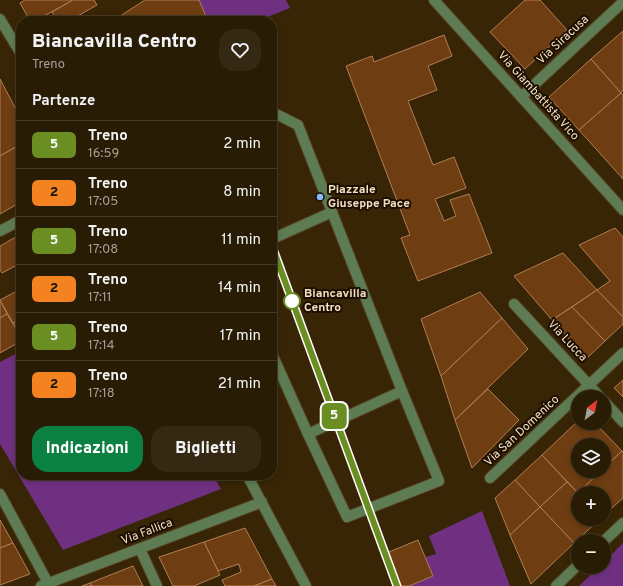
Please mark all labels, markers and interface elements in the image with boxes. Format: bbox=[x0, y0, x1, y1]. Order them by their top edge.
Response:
street label: Via Siracusa bbox=[534, 12, 592, 68]
button: heart bbox=[219, 29, 261, 71]
text: Biancavilla Centro bbox=[32, 30, 197, 54]
street label: Via Giambattista Vico bbox=[494, 48, 583, 144]
text: Treno bbox=[32, 57, 65, 73]
text: Partenze bbox=[32, 92, 95, 111]
text: Treno bbox=[88, 127, 128, 146]
text: 2 min bbox=[223, 135, 261, 154]
text: 5 bbox=[50, 136, 58, 153]
text: 16:59 bbox=[88, 146, 119, 162]
text: Treno bbox=[88, 175, 128, 194]
place label: Piazzale Giuseppe Pace bbox=[328, 182, 410, 212]
text: 8 min bbox=[223, 183, 261, 202]
text: 2 bbox=[50, 184, 58, 201]
marker: Piazzale Giuseppe Pace bbox=[315, 192, 325, 202]
text: 17:05 bbox=[88, 194, 118, 210]
text: Treno bbox=[88, 223, 128, 242]
text: 11 min bbox=[221, 231, 261, 250]
text: 5 bbox=[50, 232, 58, 249]
text: 17:08 bbox=[88, 242, 118, 258]
text: Treno bbox=[88, 271, 128, 290]
text: 14 min bbox=[218, 279, 261, 298]
text: 2 bbox=[50, 280, 58, 297]
place label: Biancavilla Centro bbox=[304, 286, 366, 316]
text: 17:11 bbox=[88, 290, 112, 306]
marker: Biancavilla Centro bbox=[283, 292, 301, 310]
street label: Via Lucca bbox=[544, 317, 590, 365]
text: Treno bbox=[88, 319, 128, 338]
text: 17 min bbox=[220, 327, 261, 346]
text: 5 bbox=[50, 328, 58, 345]
text: 17:14 bbox=[88, 338, 115, 354]
text: Treno bbox=[88, 367, 128, 386]
text: 21 min bbox=[218, 375, 261, 394]
text: 2 bbox=[50, 376, 58, 393]
text: 17:18 bbox=[88, 386, 115, 402]
north arrow bbox=[571, 390, 611, 430]
map controls bbox=[571, 390, 611, 574]
street label: Via San Domenico bbox=[481, 392, 563, 470]
line badge: 5 bbox=[321, 403, 347, 429]
text: 5 bbox=[330, 407, 338, 424]
button: Indicazioni bbox=[32, 426, 143, 472]
button: Biglietti bbox=[151, 426, 261, 472]
button: layers bbox=[571, 438, 611, 478]
button: + bbox=[571, 486, 611, 526]
street label: Via Fallica bbox=[119, 515, 175, 549]
button: − bbox=[571, 534, 611, 574]

